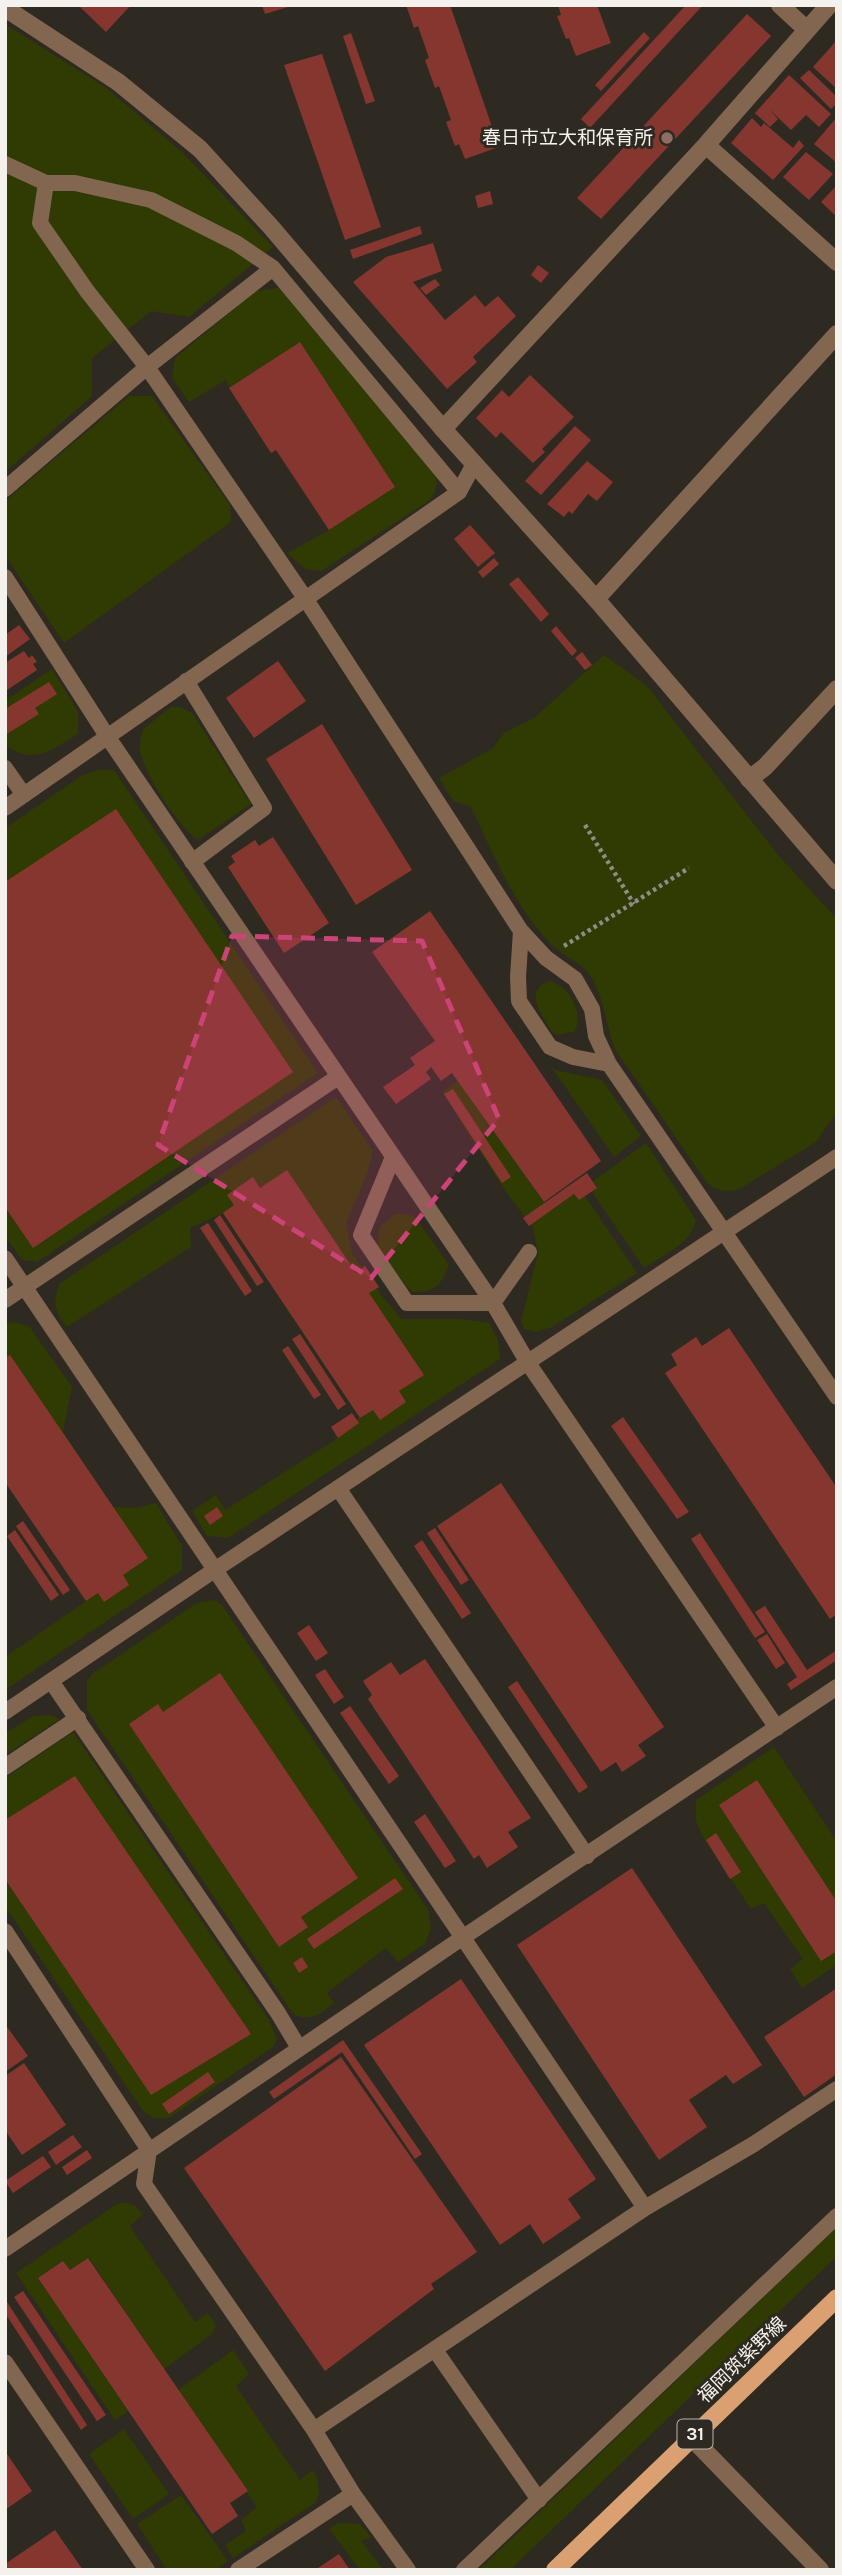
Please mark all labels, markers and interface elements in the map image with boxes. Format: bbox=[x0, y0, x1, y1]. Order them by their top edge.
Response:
place label: 春日市立大和保育所 bbox=[482, 127, 653, 149]
marker: 春日市立大和保育所 bbox=[659, 130, 675, 146]
street label: 福岡筑紫野線 bbox=[693, 2312, 791, 2408]
road number: 31 bbox=[678, 2420, 712, 2448]

